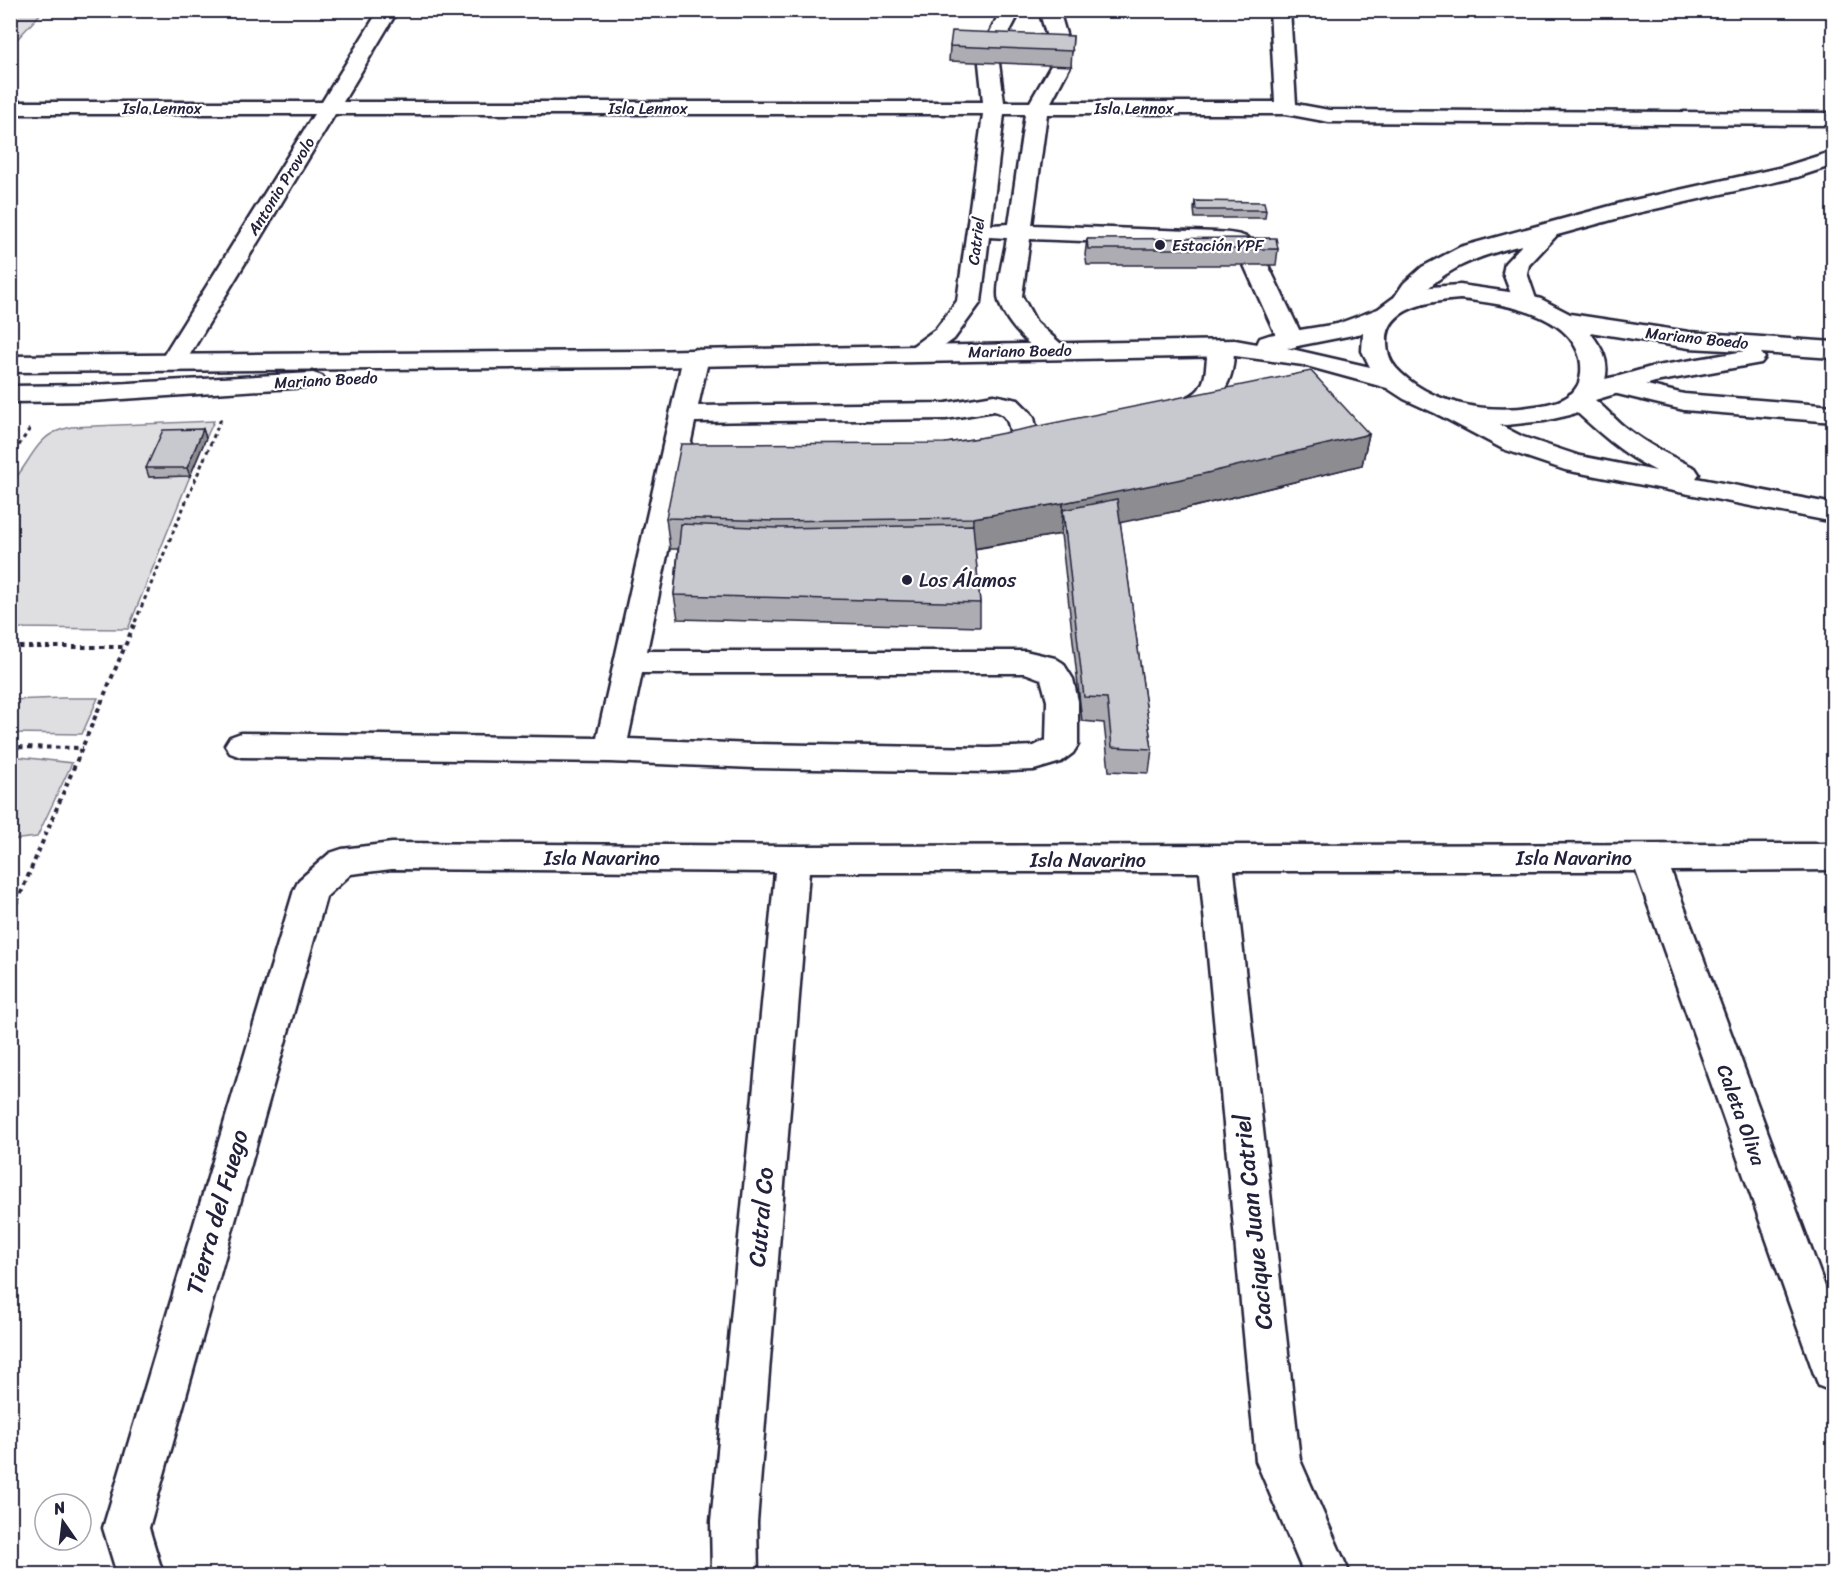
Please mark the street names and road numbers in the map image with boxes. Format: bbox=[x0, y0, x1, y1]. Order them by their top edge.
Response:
street label: Isla Lennox bbox=[121, 94, 203, 123]
street label: Isla Lennox bbox=[607, 94, 689, 123]
street label: Isla Lennox bbox=[1093, 94, 1175, 123]
street label: Antonio Provolo bbox=[239, 131, 323, 242]
street label: Catriel bbox=[959, 215, 993, 267]
street label: Mariano Boedo bbox=[1644, 318, 1750, 358]
street label: Mariano Boedo bbox=[968, 336, 1072, 366]
street label: Mariano Boedo bbox=[274, 363, 378, 397]
street label: Isla Navarino bbox=[543, 841, 660, 876]
street label: Isla Navarino bbox=[1515, 841, 1632, 876]
street label: Isla Navarino bbox=[1029, 843, 1146, 878]
street label: Caleta Oliva bbox=[1706, 1059, 1776, 1172]
street label: Cacique Juan Catriel bbox=[1221, 1111, 1285, 1332]
street label: Tierra del Fuego bbox=[173, 1124, 261, 1300]
street label: Cutral Co bbox=[736, 1165, 786, 1269]

